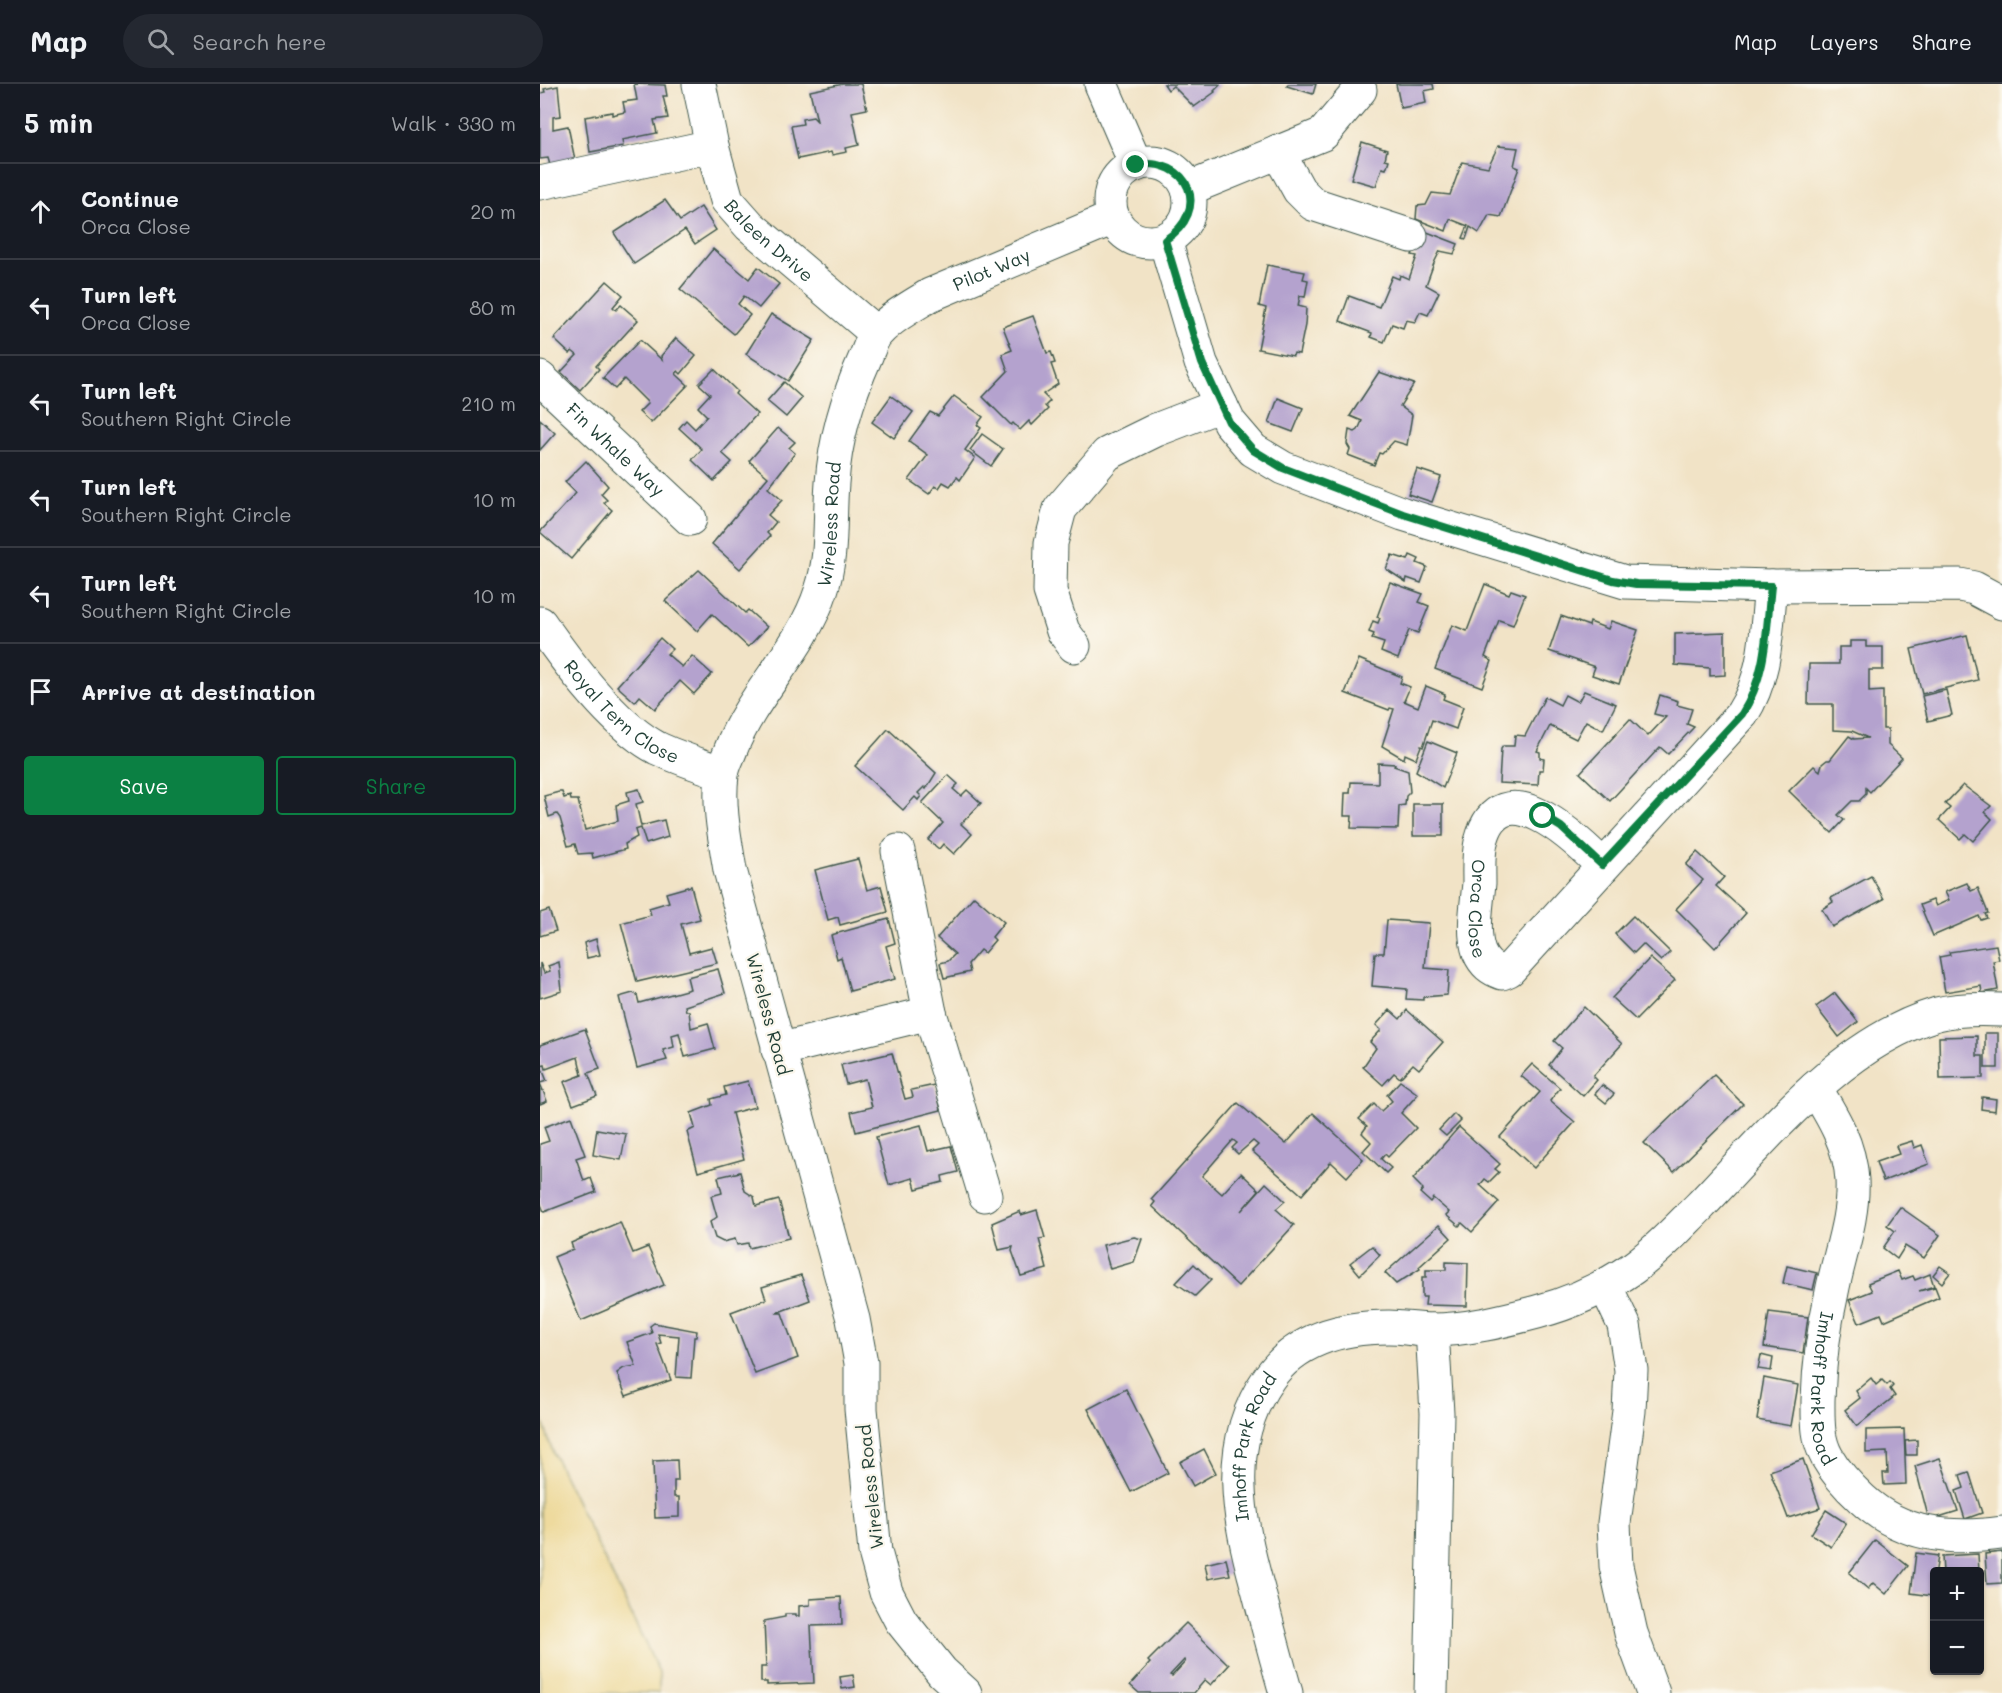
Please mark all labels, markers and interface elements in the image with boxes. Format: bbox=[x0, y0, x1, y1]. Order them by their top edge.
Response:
search box bbox=[123, 14, 543, 68]
text: Map bbox=[30, 23, 87, 59]
icon: search bbox=[144, 25, 177, 58]
text: Search here bbox=[192, 27, 326, 56]
text: Map bbox=[1734, 28, 1777, 55]
text: Layers bbox=[1810, 28, 1879, 55]
text: Share bbox=[1912, 28, 1972, 55]
text: 5 min bbox=[24, 106, 93, 140]
text: Walk · 330 m bbox=[391, 110, 516, 136]
route end bbox=[1122, 151, 1148, 177]
text: Continue bbox=[81, 184, 179, 213]
street label: Baleen Drive bbox=[720, 194, 819, 287]
icon: ahead bbox=[24, 195, 57, 228]
text: 20 m bbox=[470, 198, 516, 224]
text: Orca Close bbox=[81, 213, 191, 239]
street label: Pilot Way bbox=[949, 242, 1034, 296]
text: Turn left bbox=[81, 280, 177, 309]
icon: left bbox=[24, 291, 57, 324]
text: 80 m bbox=[469, 294, 516, 320]
text: Orca Close bbox=[81, 309, 191, 335]
text: Turn left bbox=[81, 376, 177, 405]
icon: left bbox=[24, 387, 57, 420]
text: 210 m bbox=[461, 390, 516, 416]
street label: Fin Whale Way bbox=[562, 397, 670, 501]
text: Southern Right Circle bbox=[81, 405, 292, 431]
street label: Wireless Road bbox=[811, 460, 846, 589]
text: Turn left bbox=[81, 472, 177, 501]
icon: left bbox=[24, 483, 57, 516]
text: 10 m bbox=[472, 486, 516, 512]
text: Southern Right Circle bbox=[81, 501, 292, 527]
text: Turn left bbox=[81, 568, 177, 597]
icon: left bbox=[24, 579, 57, 612]
text: 10 m bbox=[472, 582, 516, 608]
text: Southern Right Circle bbox=[81, 597, 292, 623]
street label: Royal Tern Close bbox=[559, 655, 683, 768]
icon: arrive bbox=[24, 675, 57, 708]
text: Arrive at destination bbox=[81, 677, 316, 706]
button: Save bbox=[24, 756, 264, 815]
button: Share bbox=[276, 756, 516, 815]
route start bbox=[1529, 802, 1555, 828]
street label: Orca Close bbox=[1463, 859, 1492, 962]
street label: Wireless Road bbox=[741, 950, 797, 1078]
street label: Imhoff Park Road bbox=[1806, 1310, 1841, 1469]
street label: Imhoff Park Road bbox=[1227, 1368, 1281, 1523]
street label: Wireless Road bbox=[852, 1423, 888, 1551]
map controls bbox=[1930, 1567, 1984, 1675]
button: + bbox=[1930, 1567, 1984, 1621]
button: − bbox=[1930, 1621, 1984, 1675]

